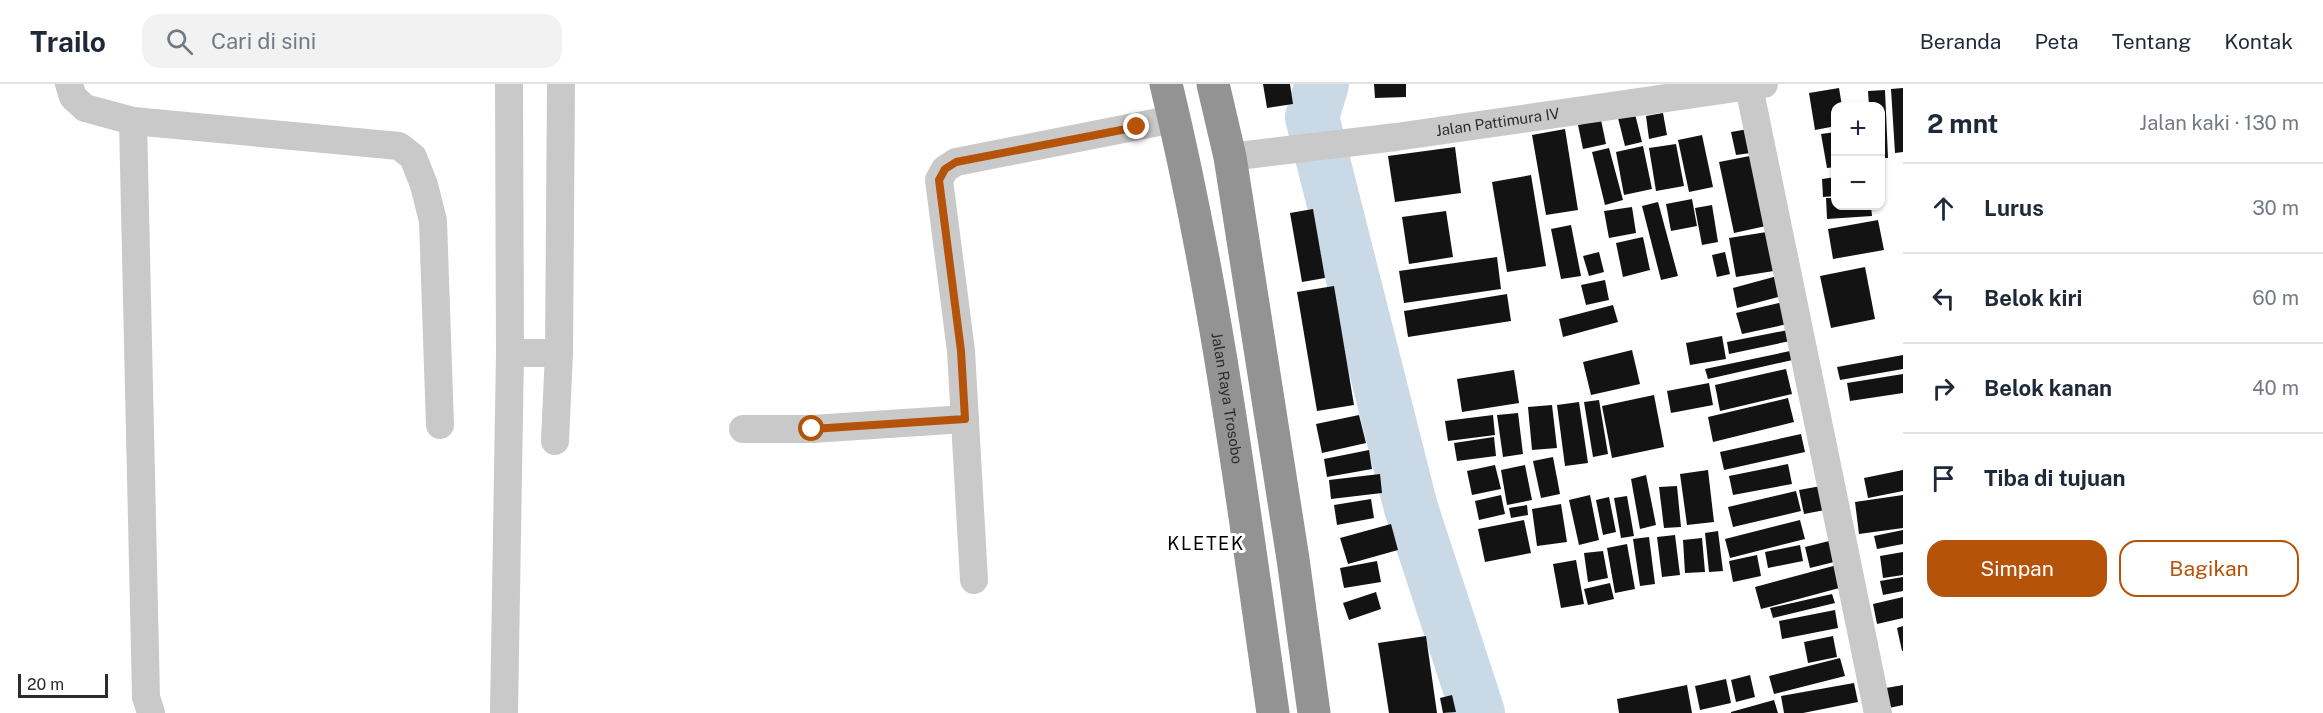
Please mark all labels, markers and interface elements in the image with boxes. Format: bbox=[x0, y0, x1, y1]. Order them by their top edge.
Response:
search box bbox=[142, 14, 562, 68]
text: Trailo bbox=[30, 25, 106, 58]
icon: search bbox=[163, 25, 196, 58]
text: Cari di sini bbox=[211, 28, 316, 54]
text: Beranda bbox=[1920, 29, 2001, 54]
text: Peta bbox=[2034, 29, 2079, 54]
text: Tentang bbox=[2112, 29, 2191, 54]
text: Kontak bbox=[2224, 29, 2293, 54]
map controls bbox=[1831, 102, 1885, 210]
button: + bbox=[1831, 102, 1885, 156]
street label: Jalan Pattimura IV bbox=[1435, 105, 1561, 139]
text: 2 mnt bbox=[1927, 108, 1998, 139]
text: Jalan kaki · 130 m bbox=[2139, 111, 2299, 135]
route end bbox=[1123, 113, 1149, 139]
button: − bbox=[1831, 156, 1885, 210]
icon: ahead bbox=[1927, 192, 1960, 225]
text: Lurus bbox=[1984, 195, 2044, 221]
text: 30 m bbox=[2252, 196, 2299, 220]
icon: left bbox=[1927, 282, 1960, 315]
text: Belok kiri bbox=[1984, 285, 2082, 311]
text: 60 m bbox=[2252, 286, 2299, 310]
street label: Jalan Raya Trosobo bbox=[1208, 331, 1246, 465]
icon: right bbox=[1927, 372, 1960, 405]
text: Belok kanan bbox=[1984, 375, 2112, 401]
text: 40 m bbox=[2252, 376, 2299, 400]
route start bbox=[798, 415, 824, 441]
icon: arrive bbox=[1927, 462, 1960, 495]
text: Tiba di tujuan bbox=[1984, 465, 2125, 491]
district label: KLETEK bbox=[1167, 533, 1245, 554]
button: Simpan bbox=[1927, 540, 2107, 597]
button: Bagikan bbox=[2119, 540, 2299, 597]
scale bar bbox=[18, 671, 108, 698]
text: 20 m bbox=[27, 675, 64, 694]

